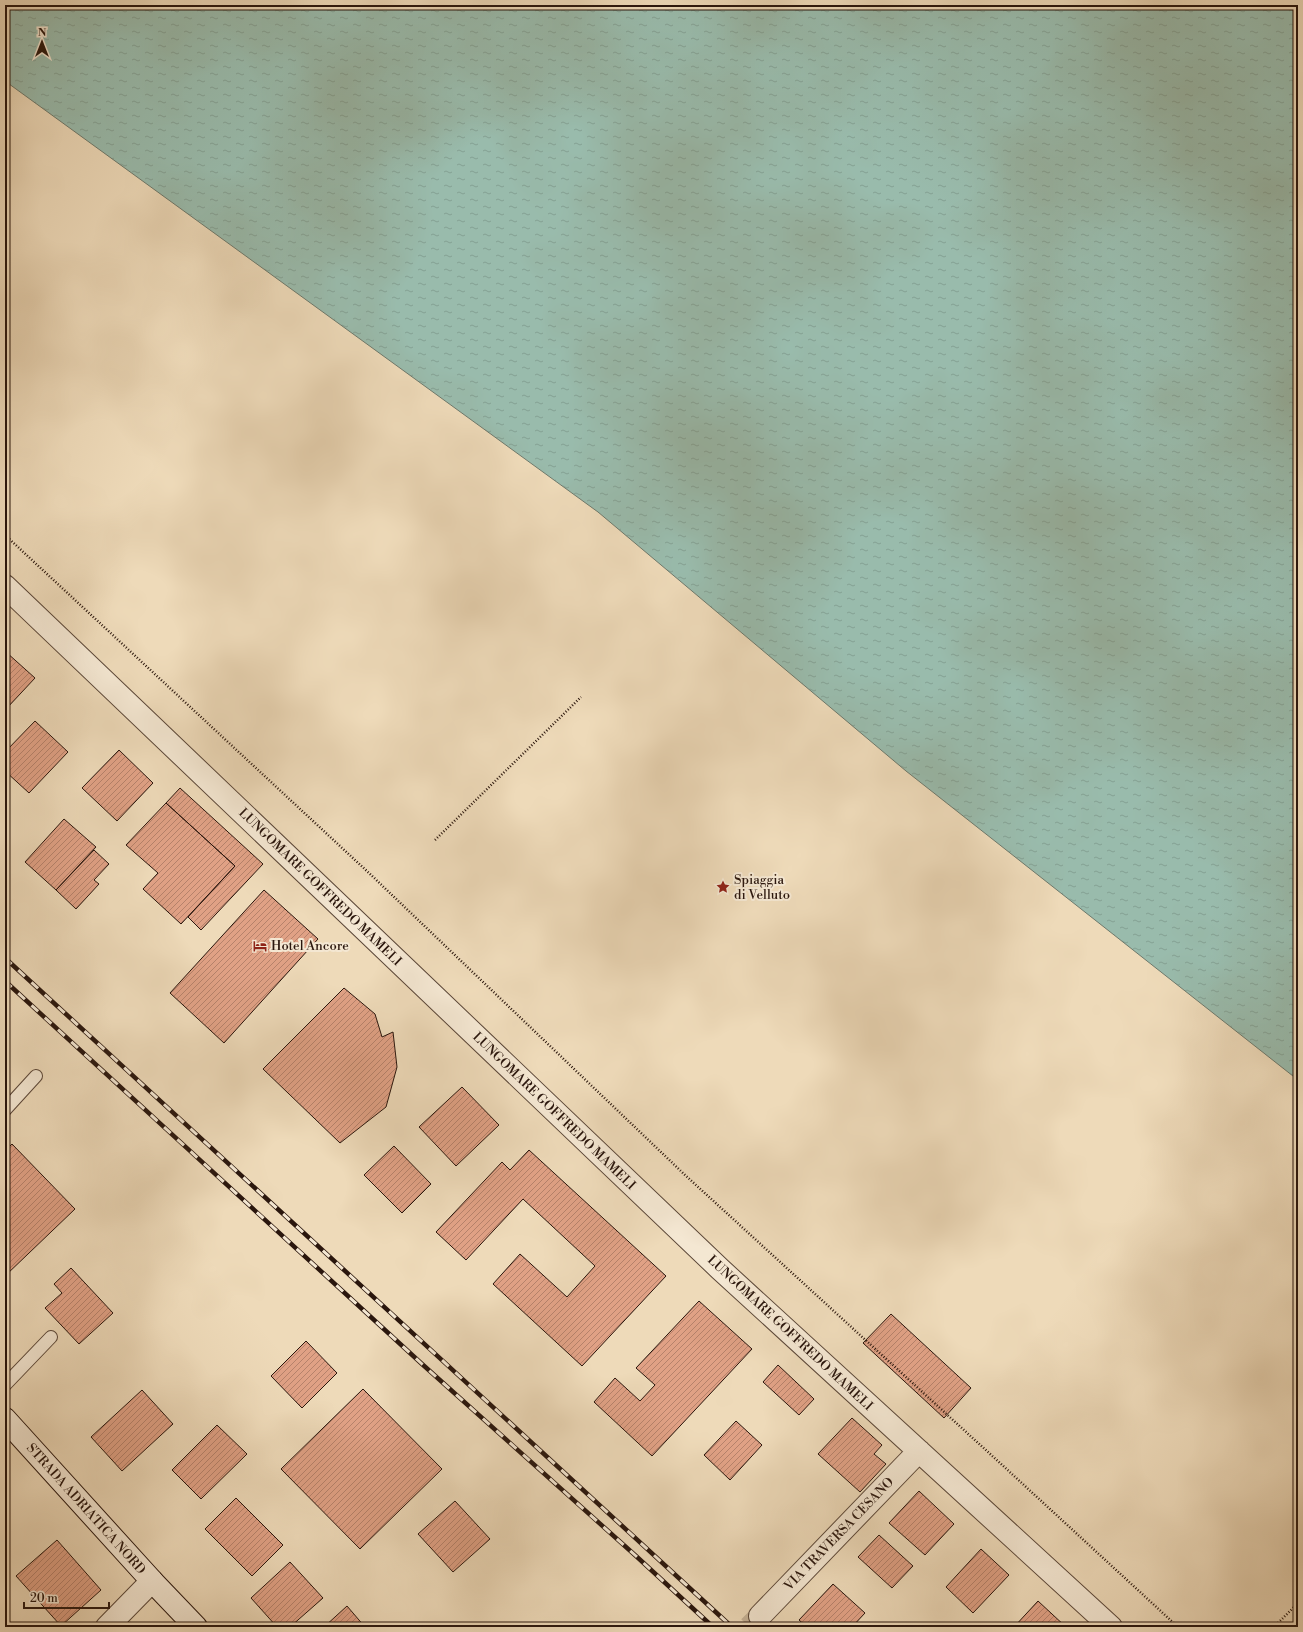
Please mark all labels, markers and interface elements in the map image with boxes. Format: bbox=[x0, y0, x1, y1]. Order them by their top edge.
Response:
north arrow bbox=[22, 22, 62, 62]
text: N bbox=[38, 26, 47, 40]
street label: LUNGOMARE GOFFREDO MAMELI bbox=[235, 805, 405, 969]
place label: Spiaggia di Velluto bbox=[734, 872, 790, 903]
place icon: Spiaggia di Velluto bbox=[715, 879, 731, 895]
hotel icon: Hotel Ancore bbox=[252, 938, 268, 954]
place label: Hotel Ancore bbox=[271, 938, 349, 954]
street label: LUNGOMARE GOFFREDO MAMELI bbox=[469, 1029, 639, 1193]
street label: LUNGOMARE GOFFREDO MAMELI bbox=[704, 1252, 876, 1414]
street label: STRADA ADRIATICA NORD bbox=[23, 1440, 149, 1578]
street label: VIA TRAVERSA CESANO bbox=[780, 1474, 897, 1595]
scale bar bbox=[24, 1584, 109, 1610]
text: 20 m bbox=[30, 1591, 58, 1606]

